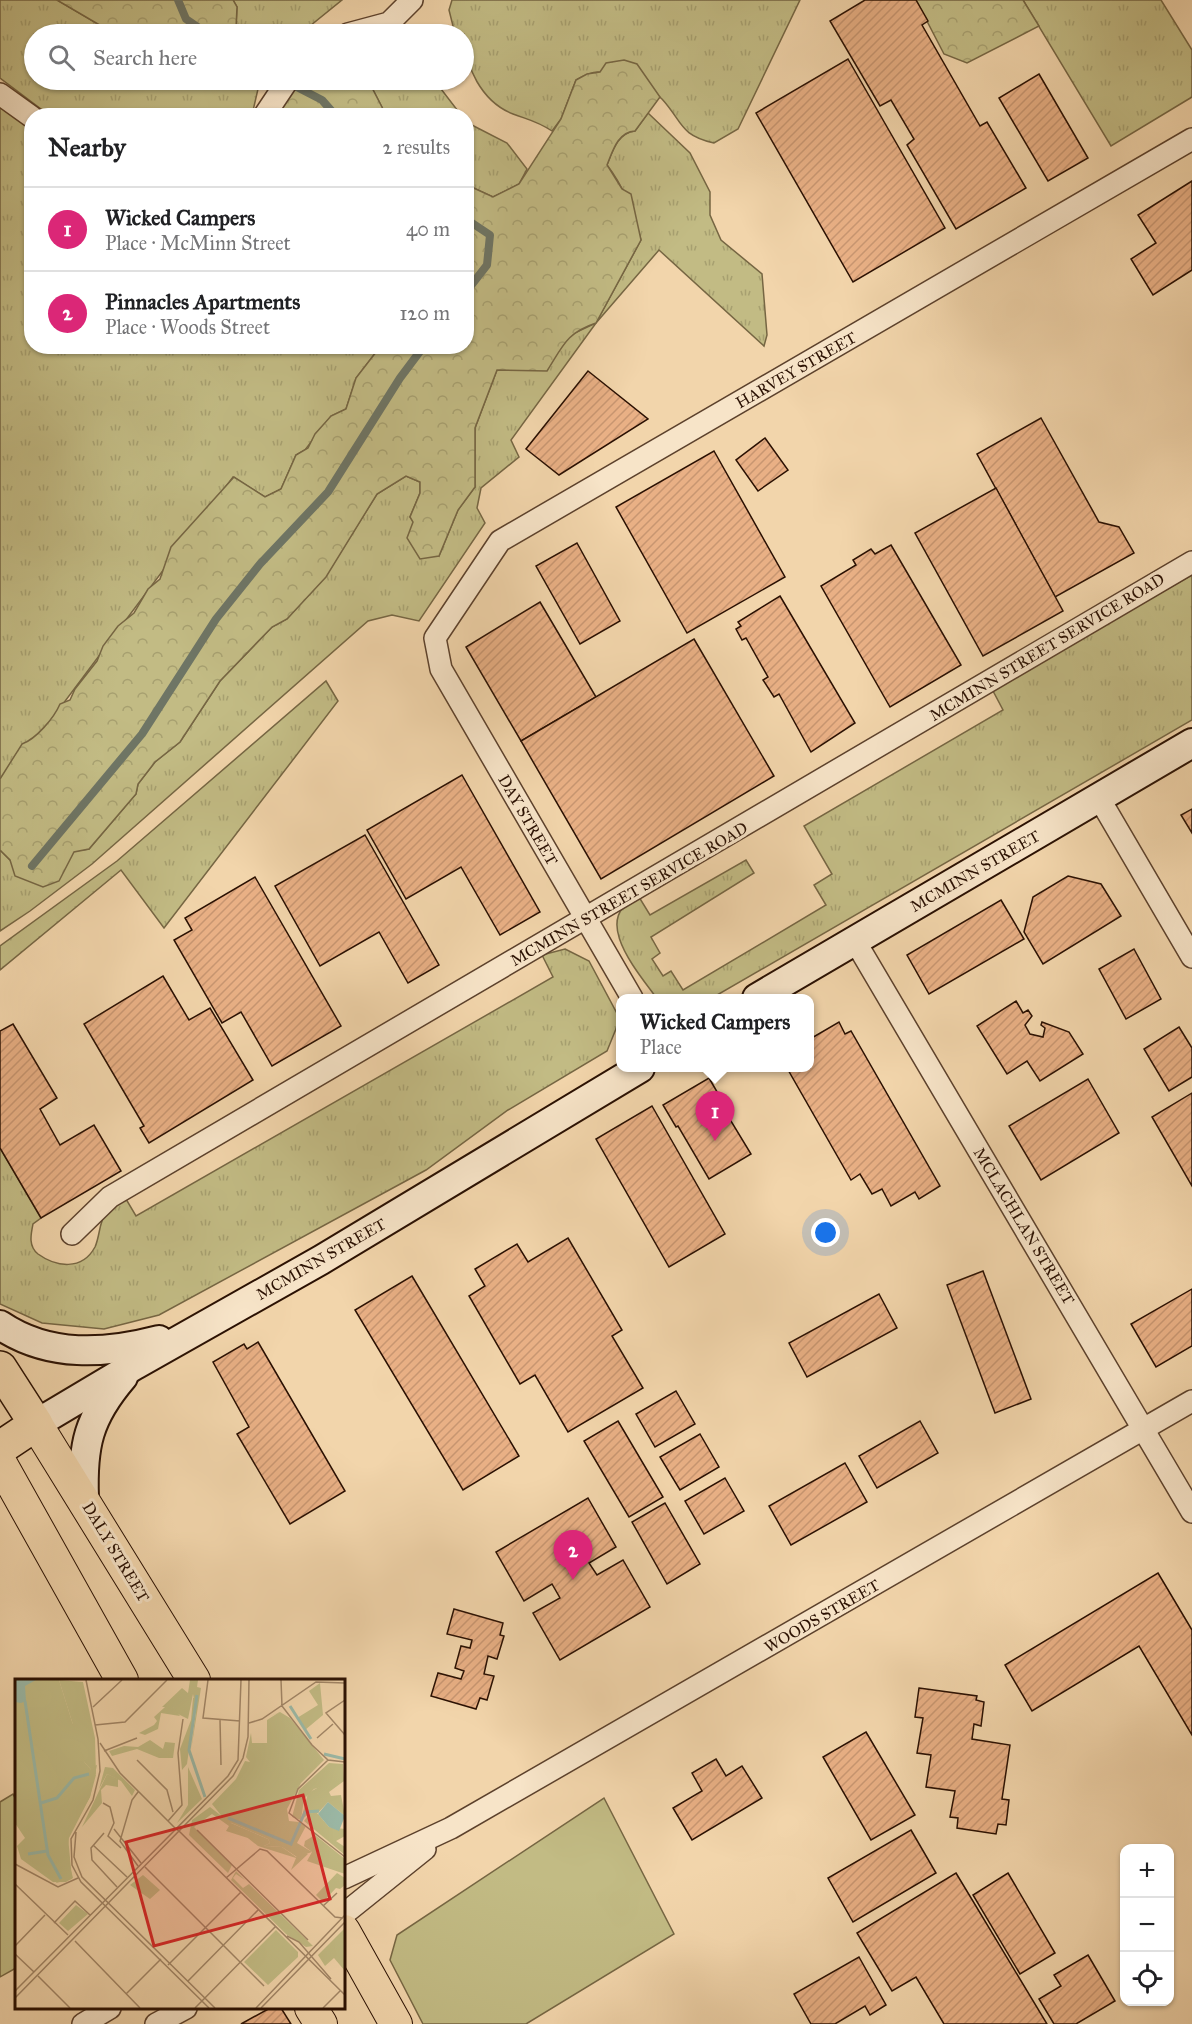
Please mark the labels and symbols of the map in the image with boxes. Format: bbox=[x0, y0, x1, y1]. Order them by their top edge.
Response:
street label: HARVEY STREET bbox=[732, 328, 860, 412]
street label: MCMINN STREET SERVICE ROAD bbox=[926, 569, 1168, 725]
street label: DAY STREET bbox=[494, 771, 562, 869]
street label: MCMINN STREET SERVICE ROAD bbox=[507, 818, 751, 970]
street label: MCMINN STREET bbox=[907, 826, 1043, 916]
pin: 1 bbox=[696, 1092, 734, 1141]
street label: MCLACHLAN STREET bbox=[969, 1144, 1079, 1308]
street label: MCMINN STREET bbox=[253, 1214, 389, 1304]
your location bbox=[811, 1218, 840, 1247]
street label: DALY STREET bbox=[79, 1498, 153, 1606]
pin: 2 bbox=[554, 1530, 592, 1580]
street label: WOODS STREET bbox=[761, 1575, 883, 1657]
inset map bbox=[15, 1679, 345, 2009]

